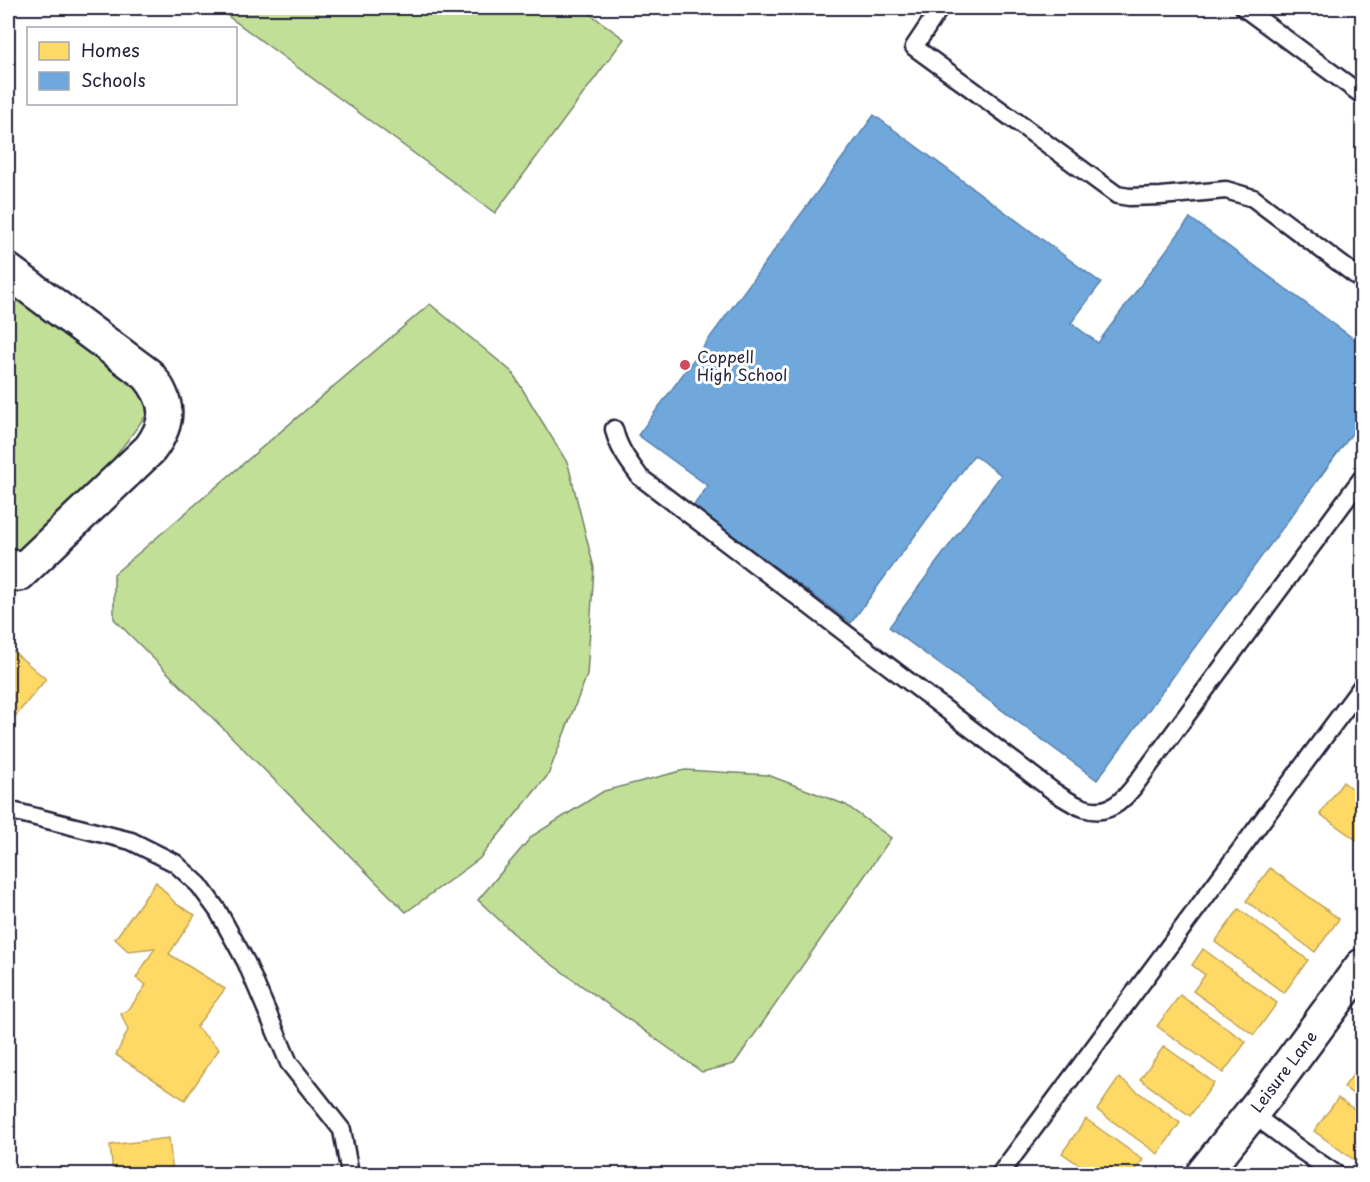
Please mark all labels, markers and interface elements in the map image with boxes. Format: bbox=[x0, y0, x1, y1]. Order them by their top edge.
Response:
legend bbox=[27, 27, 237, 105]
text: Homes bbox=[81, 36, 139, 63]
text: Schools bbox=[81, 66, 146, 93]
place label: Coppell High School bbox=[697, 344, 787, 386]
marker: Coppell High School bbox=[678, 358, 692, 372]
street label: Leisure Lane bbox=[1244, 1025, 1322, 1117]

